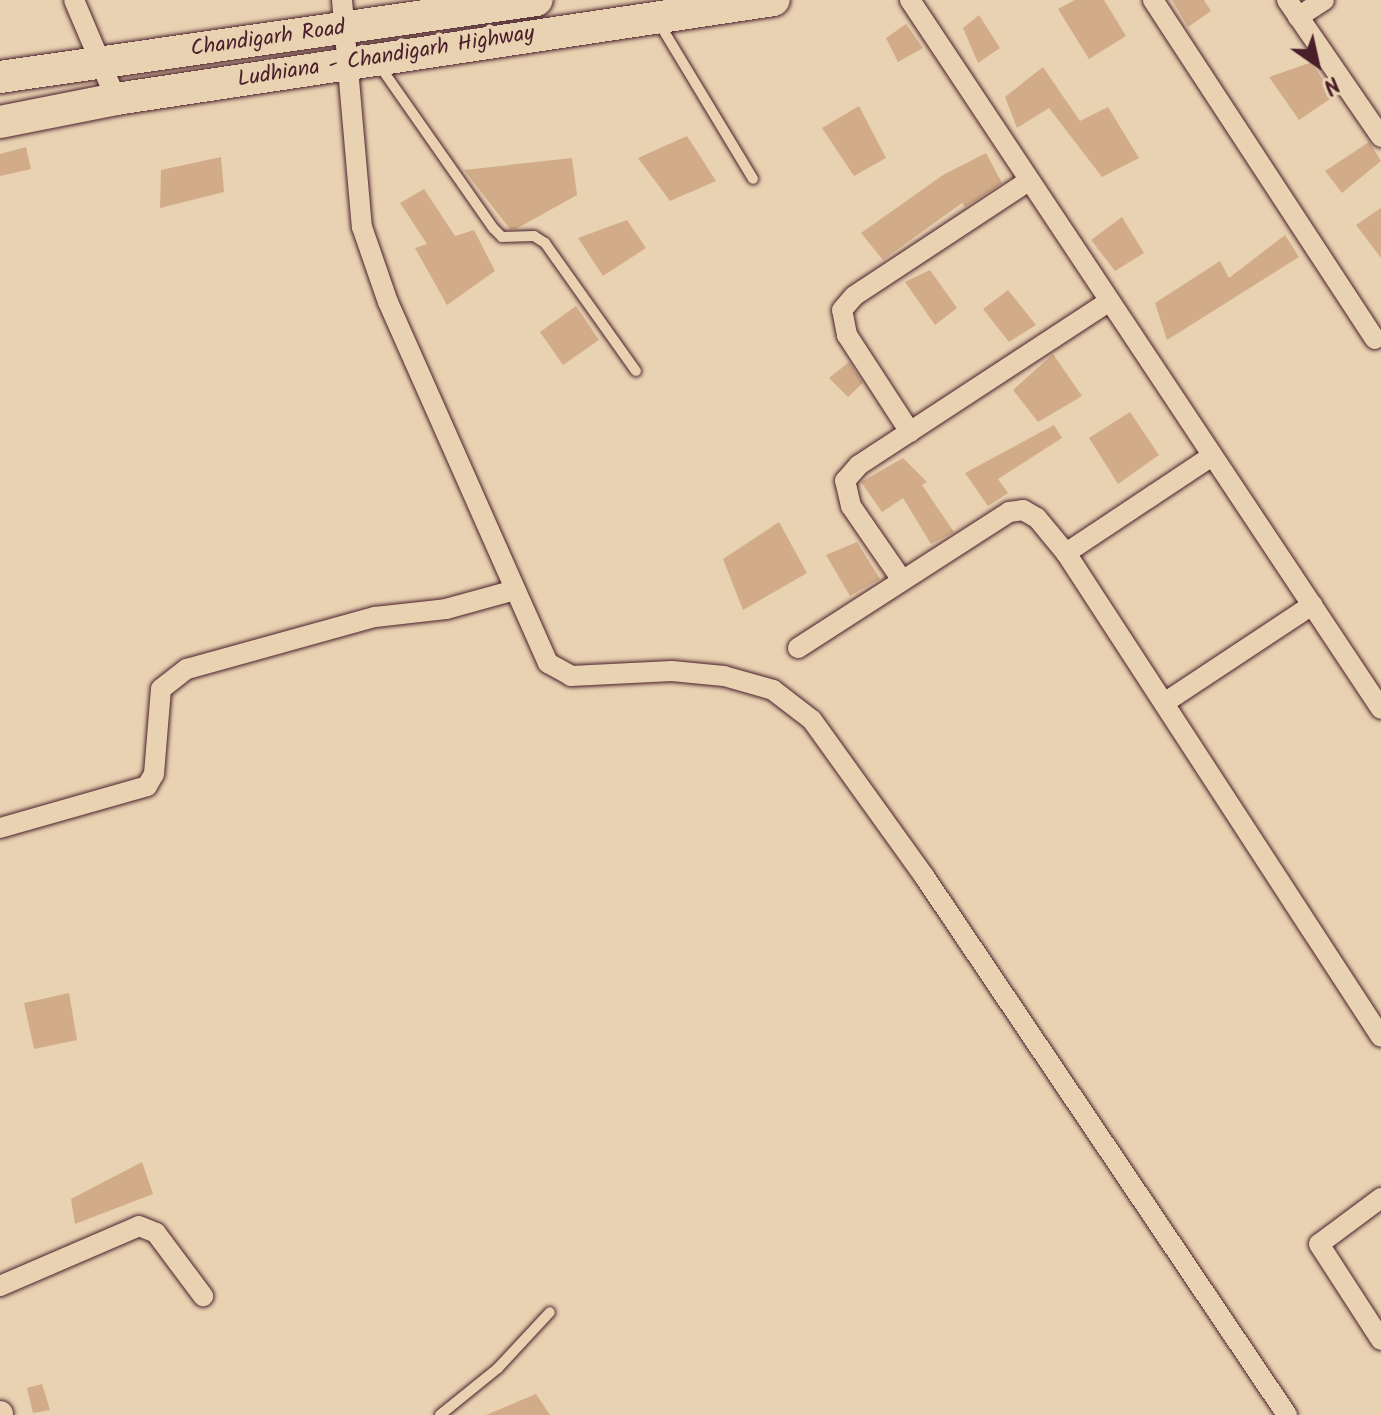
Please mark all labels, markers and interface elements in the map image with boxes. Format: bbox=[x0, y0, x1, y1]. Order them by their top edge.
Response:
street label: Chandigarh Road bbox=[189, 15, 347, 63]
street label: Ludhiana - Chandigarh Highway bbox=[236, 20, 536, 94]
north arrow bbox=[1277, 24, 1357, 104]
text: N bbox=[1315, 66, 1346, 103]

